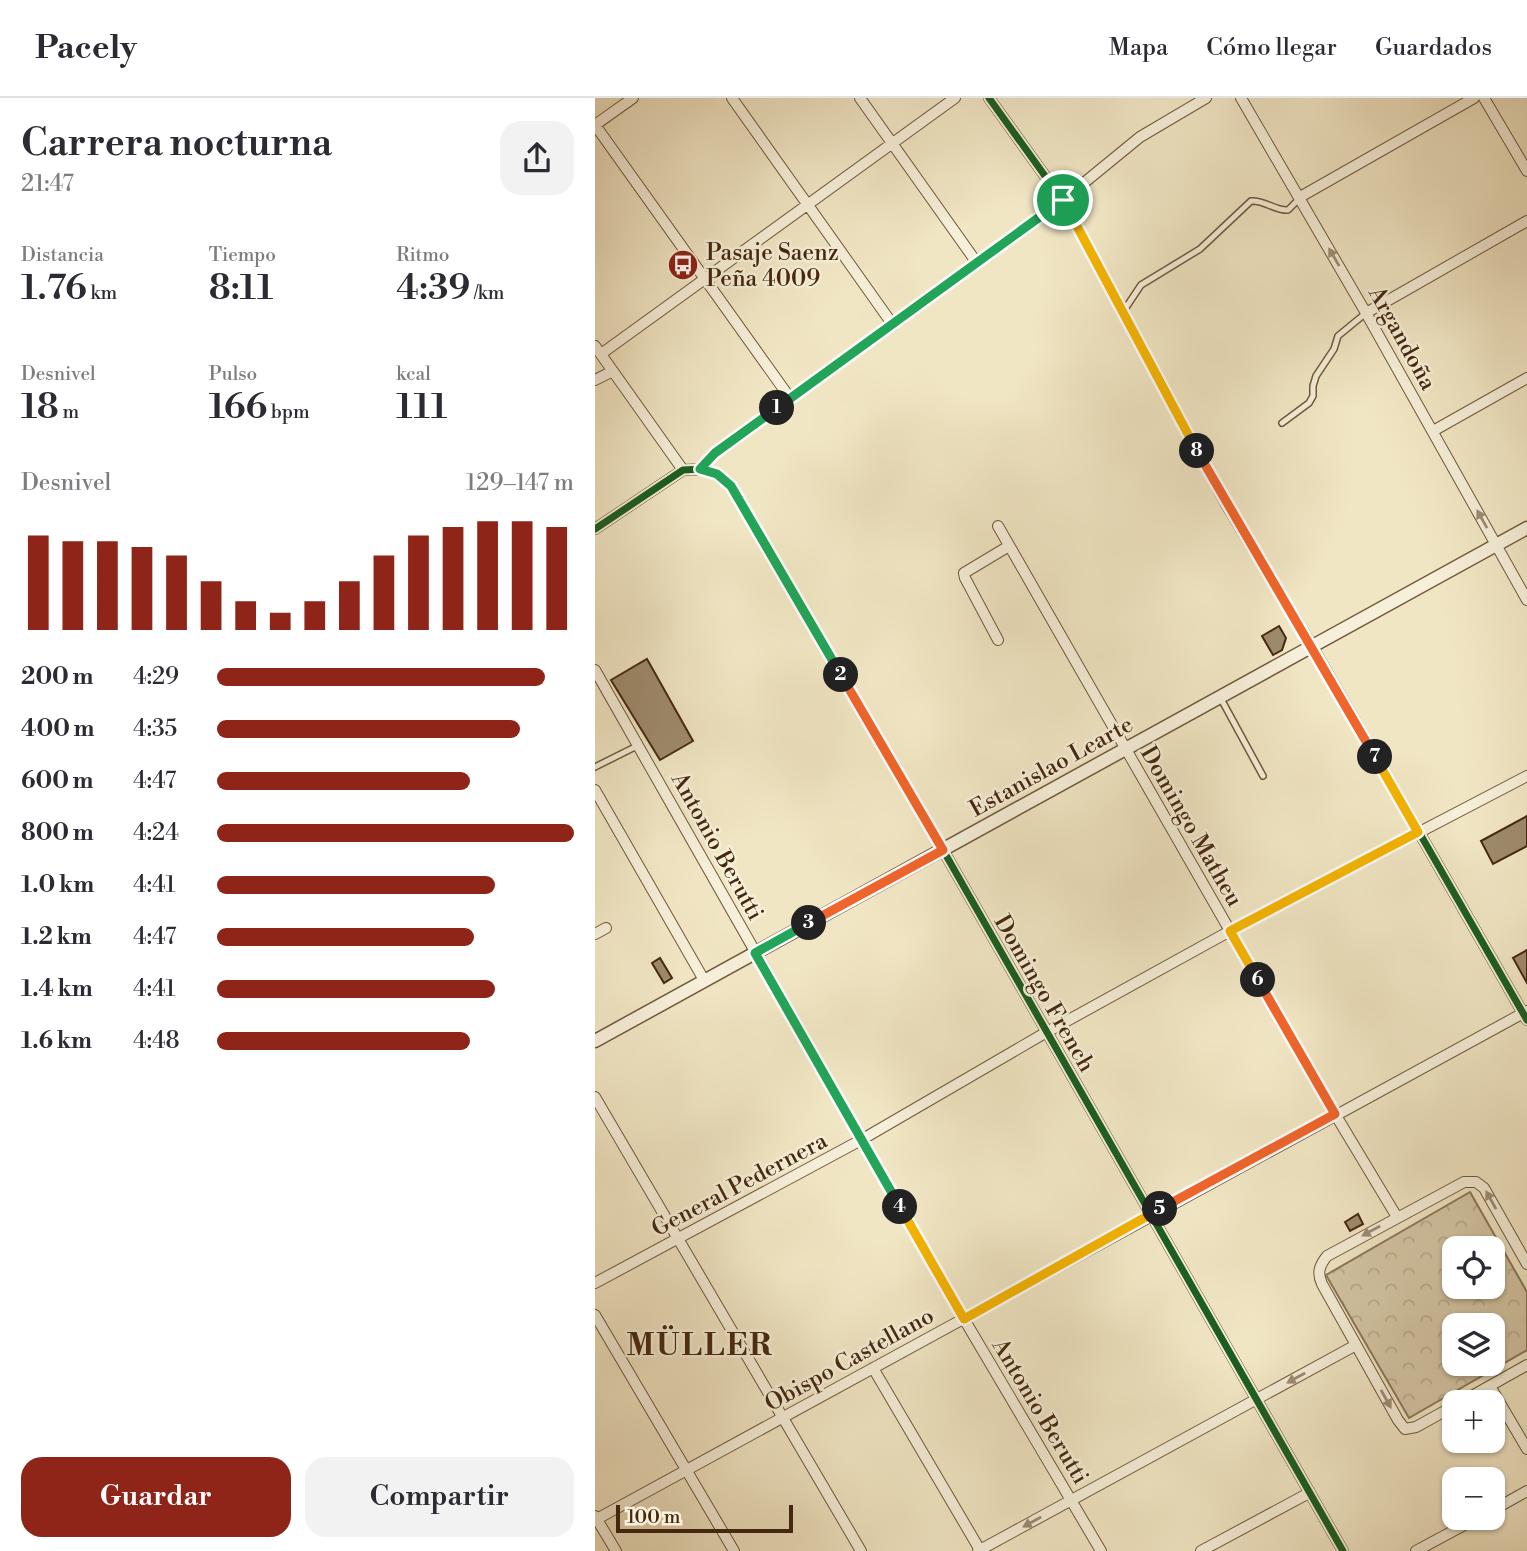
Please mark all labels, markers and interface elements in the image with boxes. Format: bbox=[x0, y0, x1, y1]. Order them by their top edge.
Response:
text: Pacely bbox=[35, 28, 137, 69]
text: Mapa bbox=[1109, 33, 1168, 63]
text: Cómo llegar bbox=[1206, 33, 1337, 63]
text: Guardados bbox=[1375, 33, 1492, 63]
text: Carrera nocturna bbox=[21, 120, 332, 167]
button: share bbox=[500, 121, 574, 195]
text: 21:47 bbox=[21, 170, 74, 198]
pin bbox=[1033, 170, 1093, 230]
icon: arrive bbox=[1044, 181, 1082, 219]
place label: Pasaje Saenz Peña 4009 bbox=[706, 239, 839, 293]
text: Distancia bbox=[21, 243, 104, 267]
text: Tiempo bbox=[209, 243, 276, 267]
text: Ritmo bbox=[396, 243, 450, 267]
one-way arrow bbox=[1328, 247, 1340, 266]
bus stop icon: Pasaje Saenz Peña 4009 bbox=[666, 248, 700, 282]
text: 1.76 bbox=[21, 267, 87, 310]
text: 8:11 bbox=[209, 267, 273, 310]
text: 4:39 bbox=[396, 267, 470, 310]
text: km bbox=[87, 281, 117, 305]
text: /km bbox=[470, 281, 504, 305]
street label: Argandoña bbox=[1362, 281, 1442, 395]
text: Desnivel bbox=[21, 362, 96, 386]
text: Pulso bbox=[209, 362, 257, 386]
text: kcal bbox=[396, 362, 431, 386]
text: 18 bbox=[21, 386, 59, 429]
text: 166 bbox=[209, 386, 267, 429]
text: 111 bbox=[396, 386, 447, 429]
pin: 1 bbox=[759, 390, 795, 426]
text: 1 bbox=[772, 395, 781, 419]
text: m bbox=[59, 400, 79, 424]
text: bpm bbox=[267, 400, 310, 424]
pin: 8 bbox=[1179, 434, 1215, 468]
text: 8 bbox=[1190, 438, 1203, 462]
text: Desnivel bbox=[21, 469, 111, 497]
text: 129–147 m bbox=[466, 469, 574, 497]
one-way arrow bbox=[1476, 509, 1488, 529]
pin: 2 bbox=[824, 658, 859, 692]
text: 2 bbox=[835, 662, 846, 686]
text: 200 m bbox=[21, 663, 93, 691]
text: 4:29 bbox=[133, 663, 179, 691]
street label: Estanislao Learte bbox=[965, 710, 1138, 823]
text: 400 m bbox=[21, 715, 94, 743]
text: 4:35 bbox=[133, 715, 177, 743]
pin: 7 bbox=[1357, 740, 1393, 774]
street label: Domingo Matheu bbox=[1134, 741, 1248, 912]
text: 7 bbox=[1369, 744, 1380, 768]
text: 600 m bbox=[21, 767, 94, 795]
text: 4:47 bbox=[133, 767, 176, 795]
street label: Antonio Berutti bbox=[664, 767, 769, 925]
text: 800 m bbox=[21, 819, 94, 847]
text: 4:24 bbox=[133, 819, 179, 847]
text: 1.0 km bbox=[21, 871, 94, 899]
text: 4:41 bbox=[133, 871, 175, 899]
pin: 3 bbox=[791, 906, 827, 940]
text: 3 bbox=[803, 910, 814, 934]
street label: Domingo French bbox=[988, 910, 1101, 1077]
text: 1.2 km bbox=[21, 923, 92, 951]
text: 4:47 bbox=[133, 923, 176, 951]
pin: 6 bbox=[1241, 962, 1275, 998]
text: 6 bbox=[1252, 967, 1263, 991]
text: 1.4 km bbox=[21, 975, 93, 1003]
text: 4:41 bbox=[133, 975, 175, 1003]
text: 1.6 km bbox=[21, 1027, 92, 1055]
text: 4:48 bbox=[133, 1027, 180, 1055]
street label: General Pedernera bbox=[647, 1127, 832, 1243]
pin: 4 bbox=[883, 1190, 917, 1224]
one-way arrow bbox=[1485, 1191, 1497, 1210]
pin: 5 bbox=[1143, 1192, 1177, 1226]
text: 4 bbox=[893, 1194, 906, 1218]
text: 5 bbox=[1154, 1196, 1165, 1220]
one-way arrow bbox=[1361, 1225, 1381, 1237]
map controls bbox=[1442, 1236, 1505, 1530]
button: locate bbox=[1442, 1236, 1505, 1299]
street label: Obispo Castellano bbox=[760, 1302, 939, 1418]
button: layers bbox=[1442, 1313, 1505, 1376]
district label: MÜLLER bbox=[627, 1325, 773, 1365]
street label: Antonio Berutti bbox=[985, 1333, 1095, 1489]
one-way arrow bbox=[1287, 1372, 1306, 1384]
one-way arrow bbox=[1380, 1390, 1392, 1409]
button: + bbox=[1442, 1390, 1505, 1453]
button: Guardar bbox=[21, 1457, 291, 1537]
button: Compartir bbox=[305, 1457, 574, 1537]
button: − bbox=[1442, 1467, 1505, 1530]
scale bar bbox=[616, 1502, 793, 1534]
text: 100 m bbox=[627, 1505, 680, 1529]
one-way arrow bbox=[1022, 1516, 1041, 1528]

